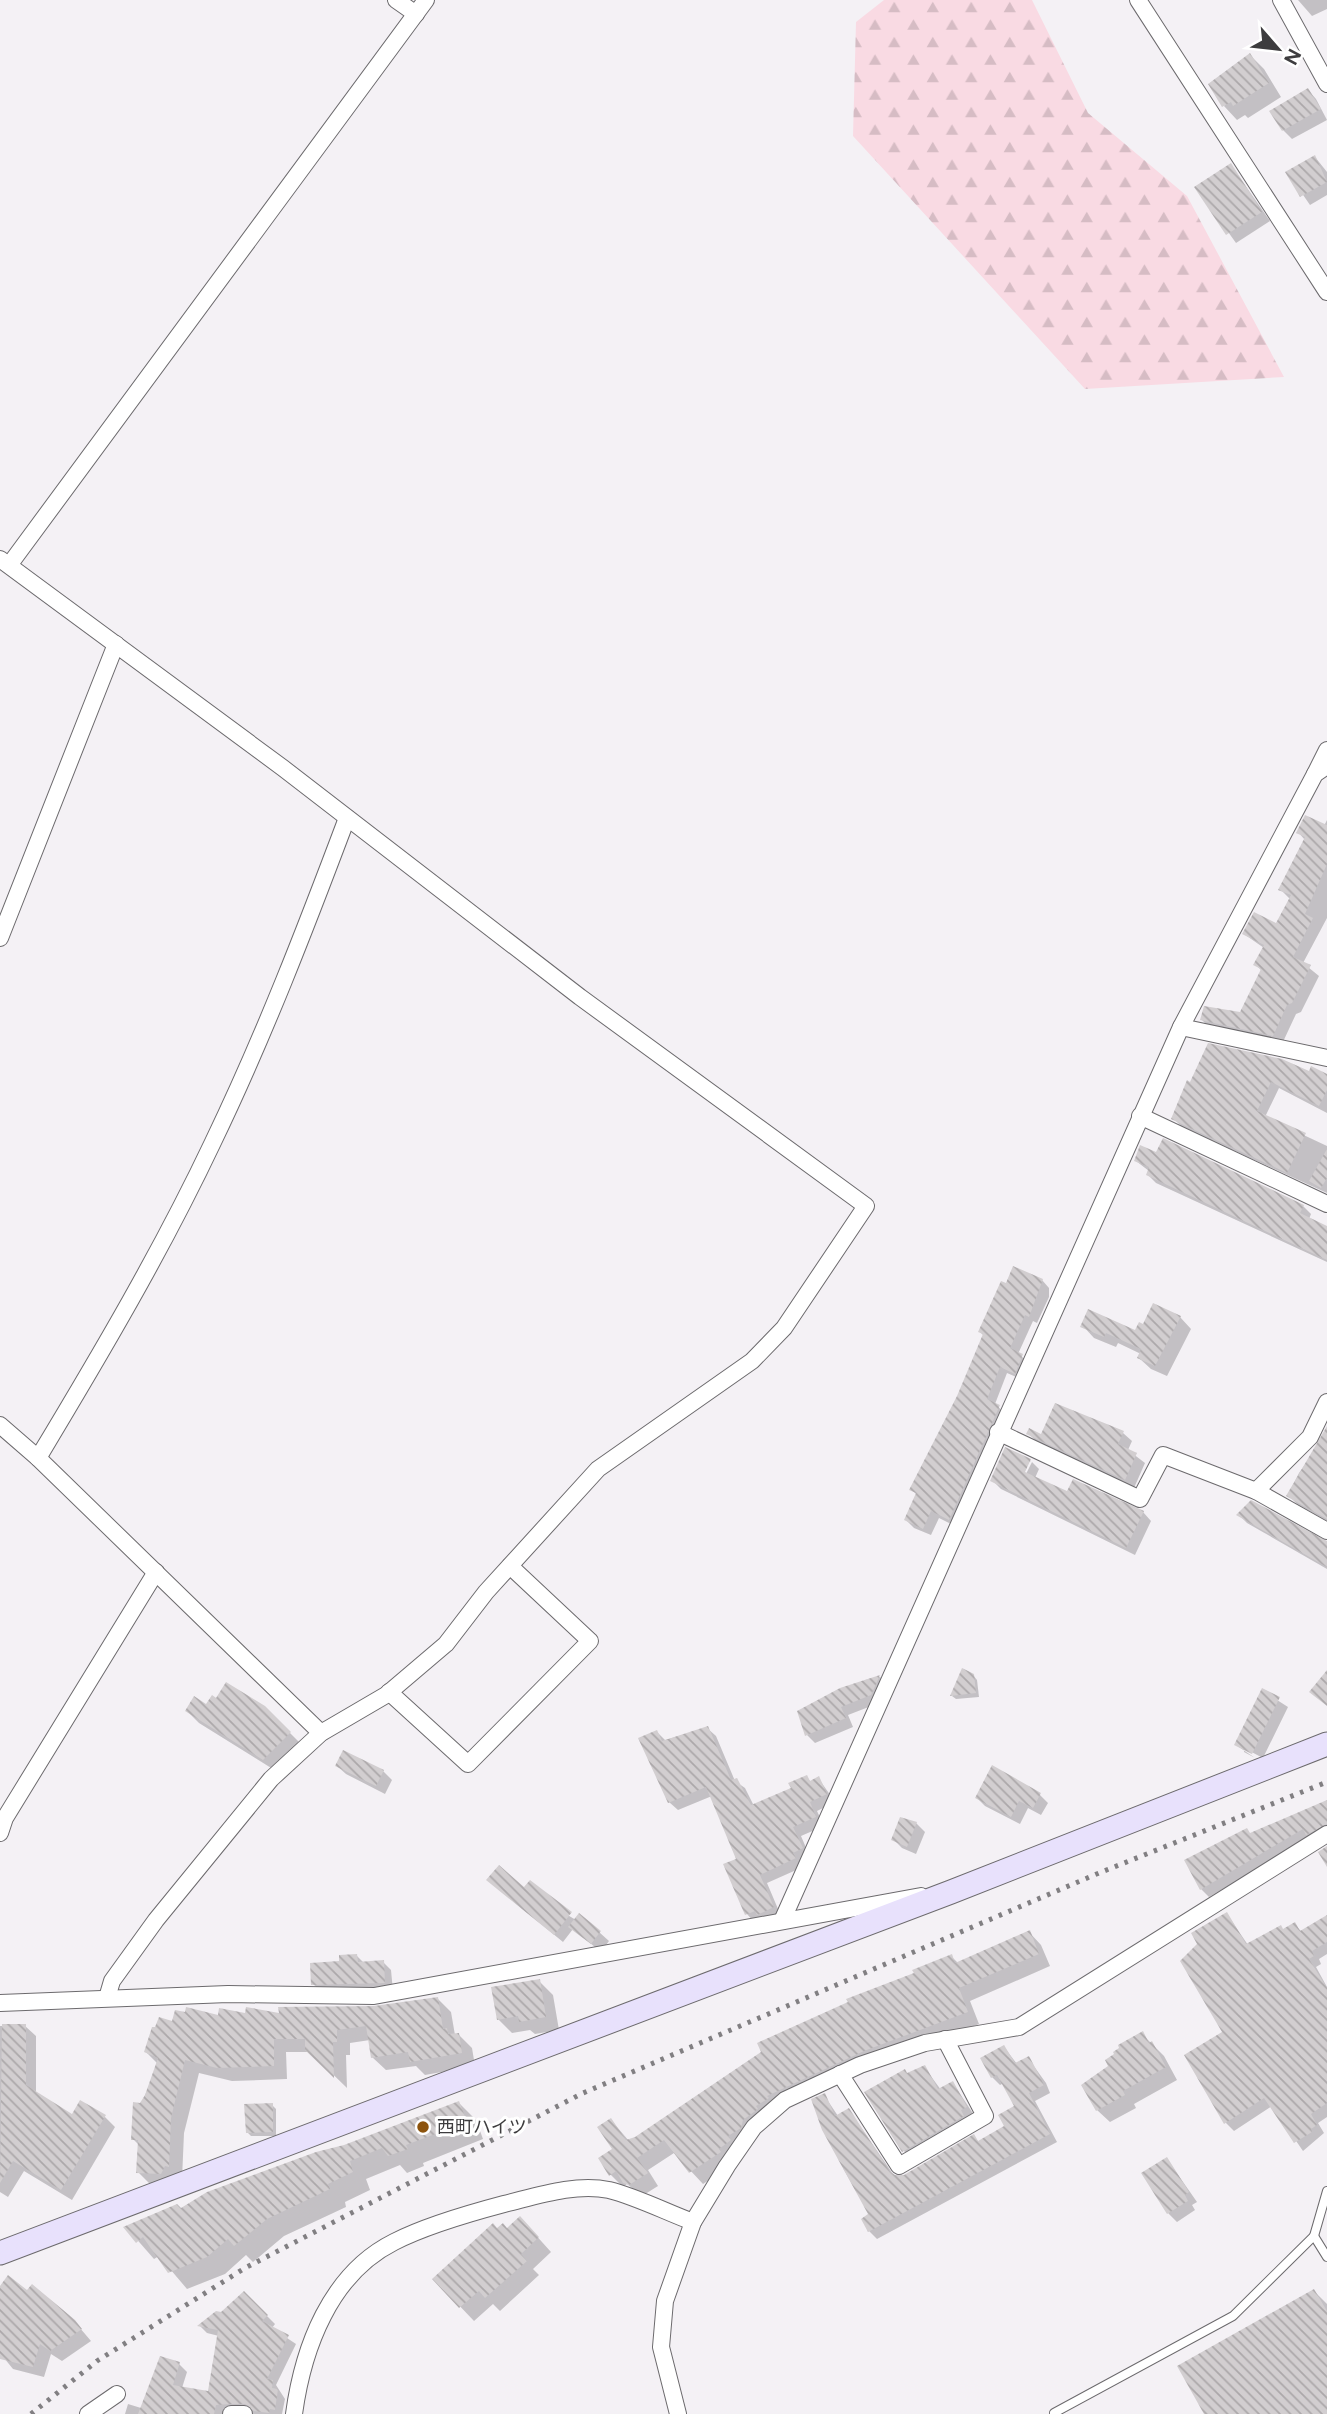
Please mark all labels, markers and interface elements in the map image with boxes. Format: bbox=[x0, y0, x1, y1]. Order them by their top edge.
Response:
north arrow bbox=[1243, 14, 1313, 84]
text: N bbox=[1279, 45, 1306, 69]
place label: 西町ハイツ bbox=[437, 2116, 527, 2138]
marker: 西町ハイツ bbox=[415, 2119, 431, 2135]

